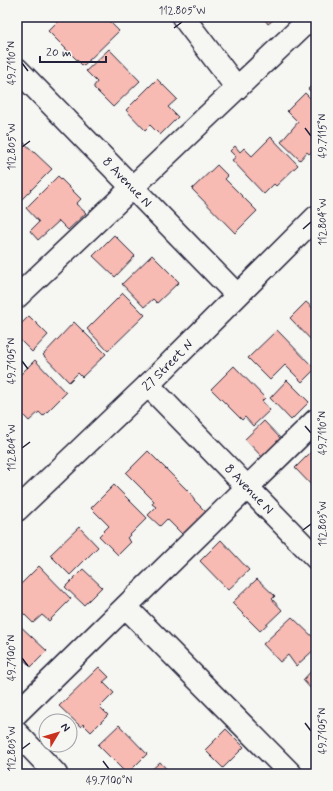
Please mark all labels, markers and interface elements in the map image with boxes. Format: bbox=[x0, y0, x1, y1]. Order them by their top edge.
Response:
text: 112.805°W bbox=[159, 4, 205, 18]
scale bar bbox=[40, 38, 106, 64]
text: 49.7110°N bbox=[5, 41, 19, 85]
text: 20 m bbox=[46, 45, 72, 61]
text: 49.7115°N bbox=[316, 113, 330, 158]
text: 112.805°W bbox=[5, 124, 19, 170]
street label: 8 Avenue N bbox=[99, 153, 156, 211]
text: 112.804°W bbox=[316, 199, 330, 245]
street label: 27 Street N bbox=[138, 336, 197, 395]
text: 49.7105°N bbox=[5, 337, 19, 384]
text: 49.7110°N bbox=[316, 411, 330, 455]
text: 112.804°W bbox=[5, 425, 19, 471]
street label: 8 Avenue N bbox=[221, 460, 277, 518]
text: 112.803°W bbox=[316, 502, 330, 546]
text: 49.7100°N bbox=[5, 635, 19, 681]
text: 49.7105°N bbox=[316, 707, 330, 754]
north arrow bbox=[38, 713, 78, 753]
text: N bbox=[57, 720, 73, 735]
text: 112.803°W bbox=[5, 727, 19, 771]
text: 49.7100°N bbox=[86, 774, 132, 788]

